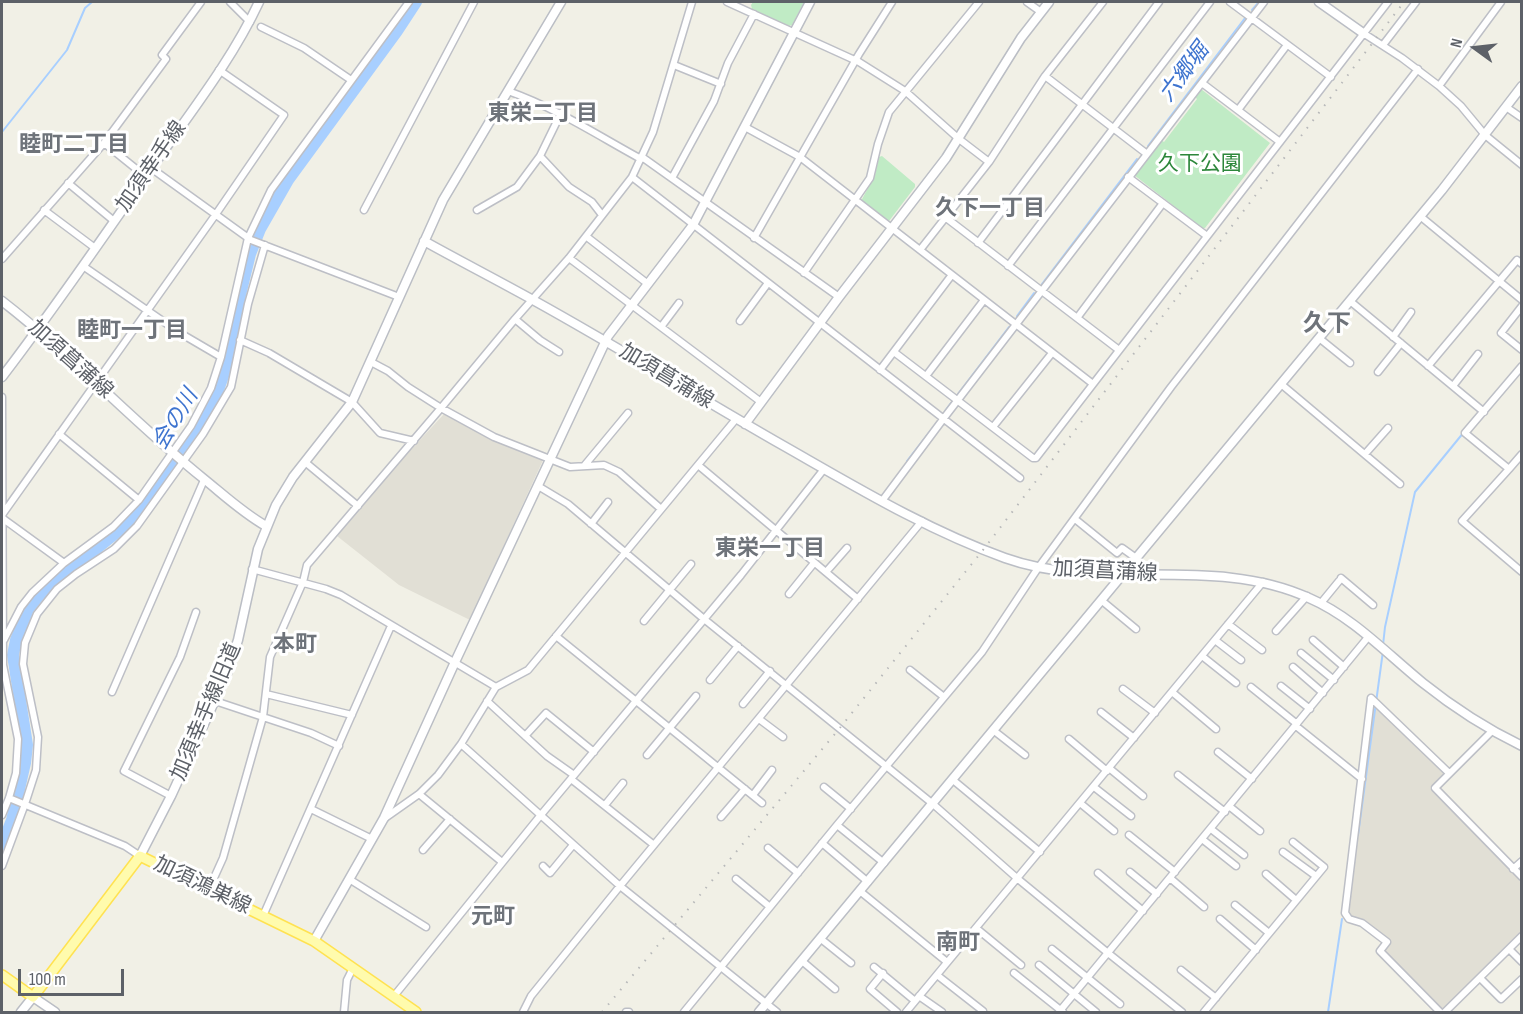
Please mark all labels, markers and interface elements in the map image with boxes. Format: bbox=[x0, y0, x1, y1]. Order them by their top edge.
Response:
north arrow bbox=[1445, 18, 1505, 78]
text: N bbox=[1447, 37, 1467, 50]
water label: 六郷堀 bbox=[1155, 39, 1215, 107]
district label: 東栄二丁目 bbox=[488, 101, 598, 127]
street label: 加須幸手線 bbox=[112, 117, 192, 217]
district label: 睦町二丁目 bbox=[19, 132, 129, 158]
park label: 久下公園 bbox=[1158, 152, 1242, 178]
district label: 久下一丁目 bbox=[935, 196, 1045, 222]
district label: 久下 bbox=[1303, 311, 1351, 339]
street label: 加須菖蒲線 bbox=[23, 316, 117, 404]
district label: 睦町一丁目 bbox=[77, 318, 187, 344]
street label: 加須菖蒲線 bbox=[615, 339, 717, 415]
water label: 会の川 bbox=[148, 385, 204, 455]
district label: 東栄一丁目 bbox=[715, 536, 825, 562]
street label: 加須菖蒲線 bbox=[1052, 557, 1158, 587]
district label: 本町 bbox=[273, 632, 317, 658]
street label: 加須幸手線旧道 bbox=[167, 639, 247, 785]
street label: 加須鴻巣線 bbox=[149, 852, 255, 920]
district label: 元町 bbox=[471, 904, 515, 930]
district label: 南町 bbox=[936, 930, 980, 956]
scale bar bbox=[21, 957, 128, 995]
text: 100 m bbox=[29, 969, 66, 990]

